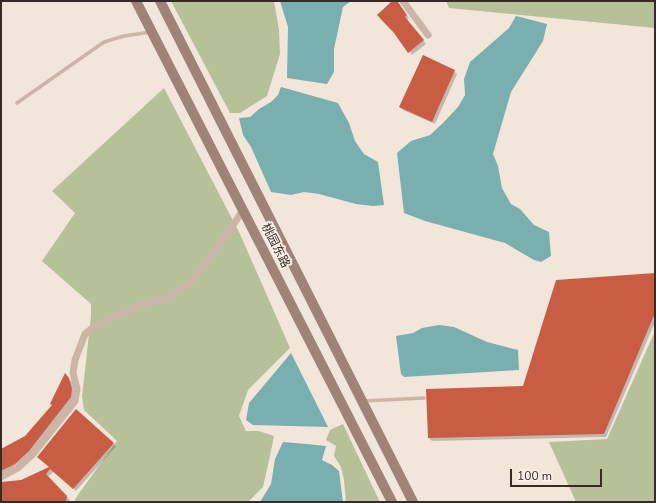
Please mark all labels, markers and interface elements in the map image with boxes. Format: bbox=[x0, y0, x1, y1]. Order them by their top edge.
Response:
street label: 桃园东路 bbox=[258, 221, 292, 271]
scale bar bbox=[512, 461, 604, 487]
text: 100 m bbox=[517, 468, 552, 484]

